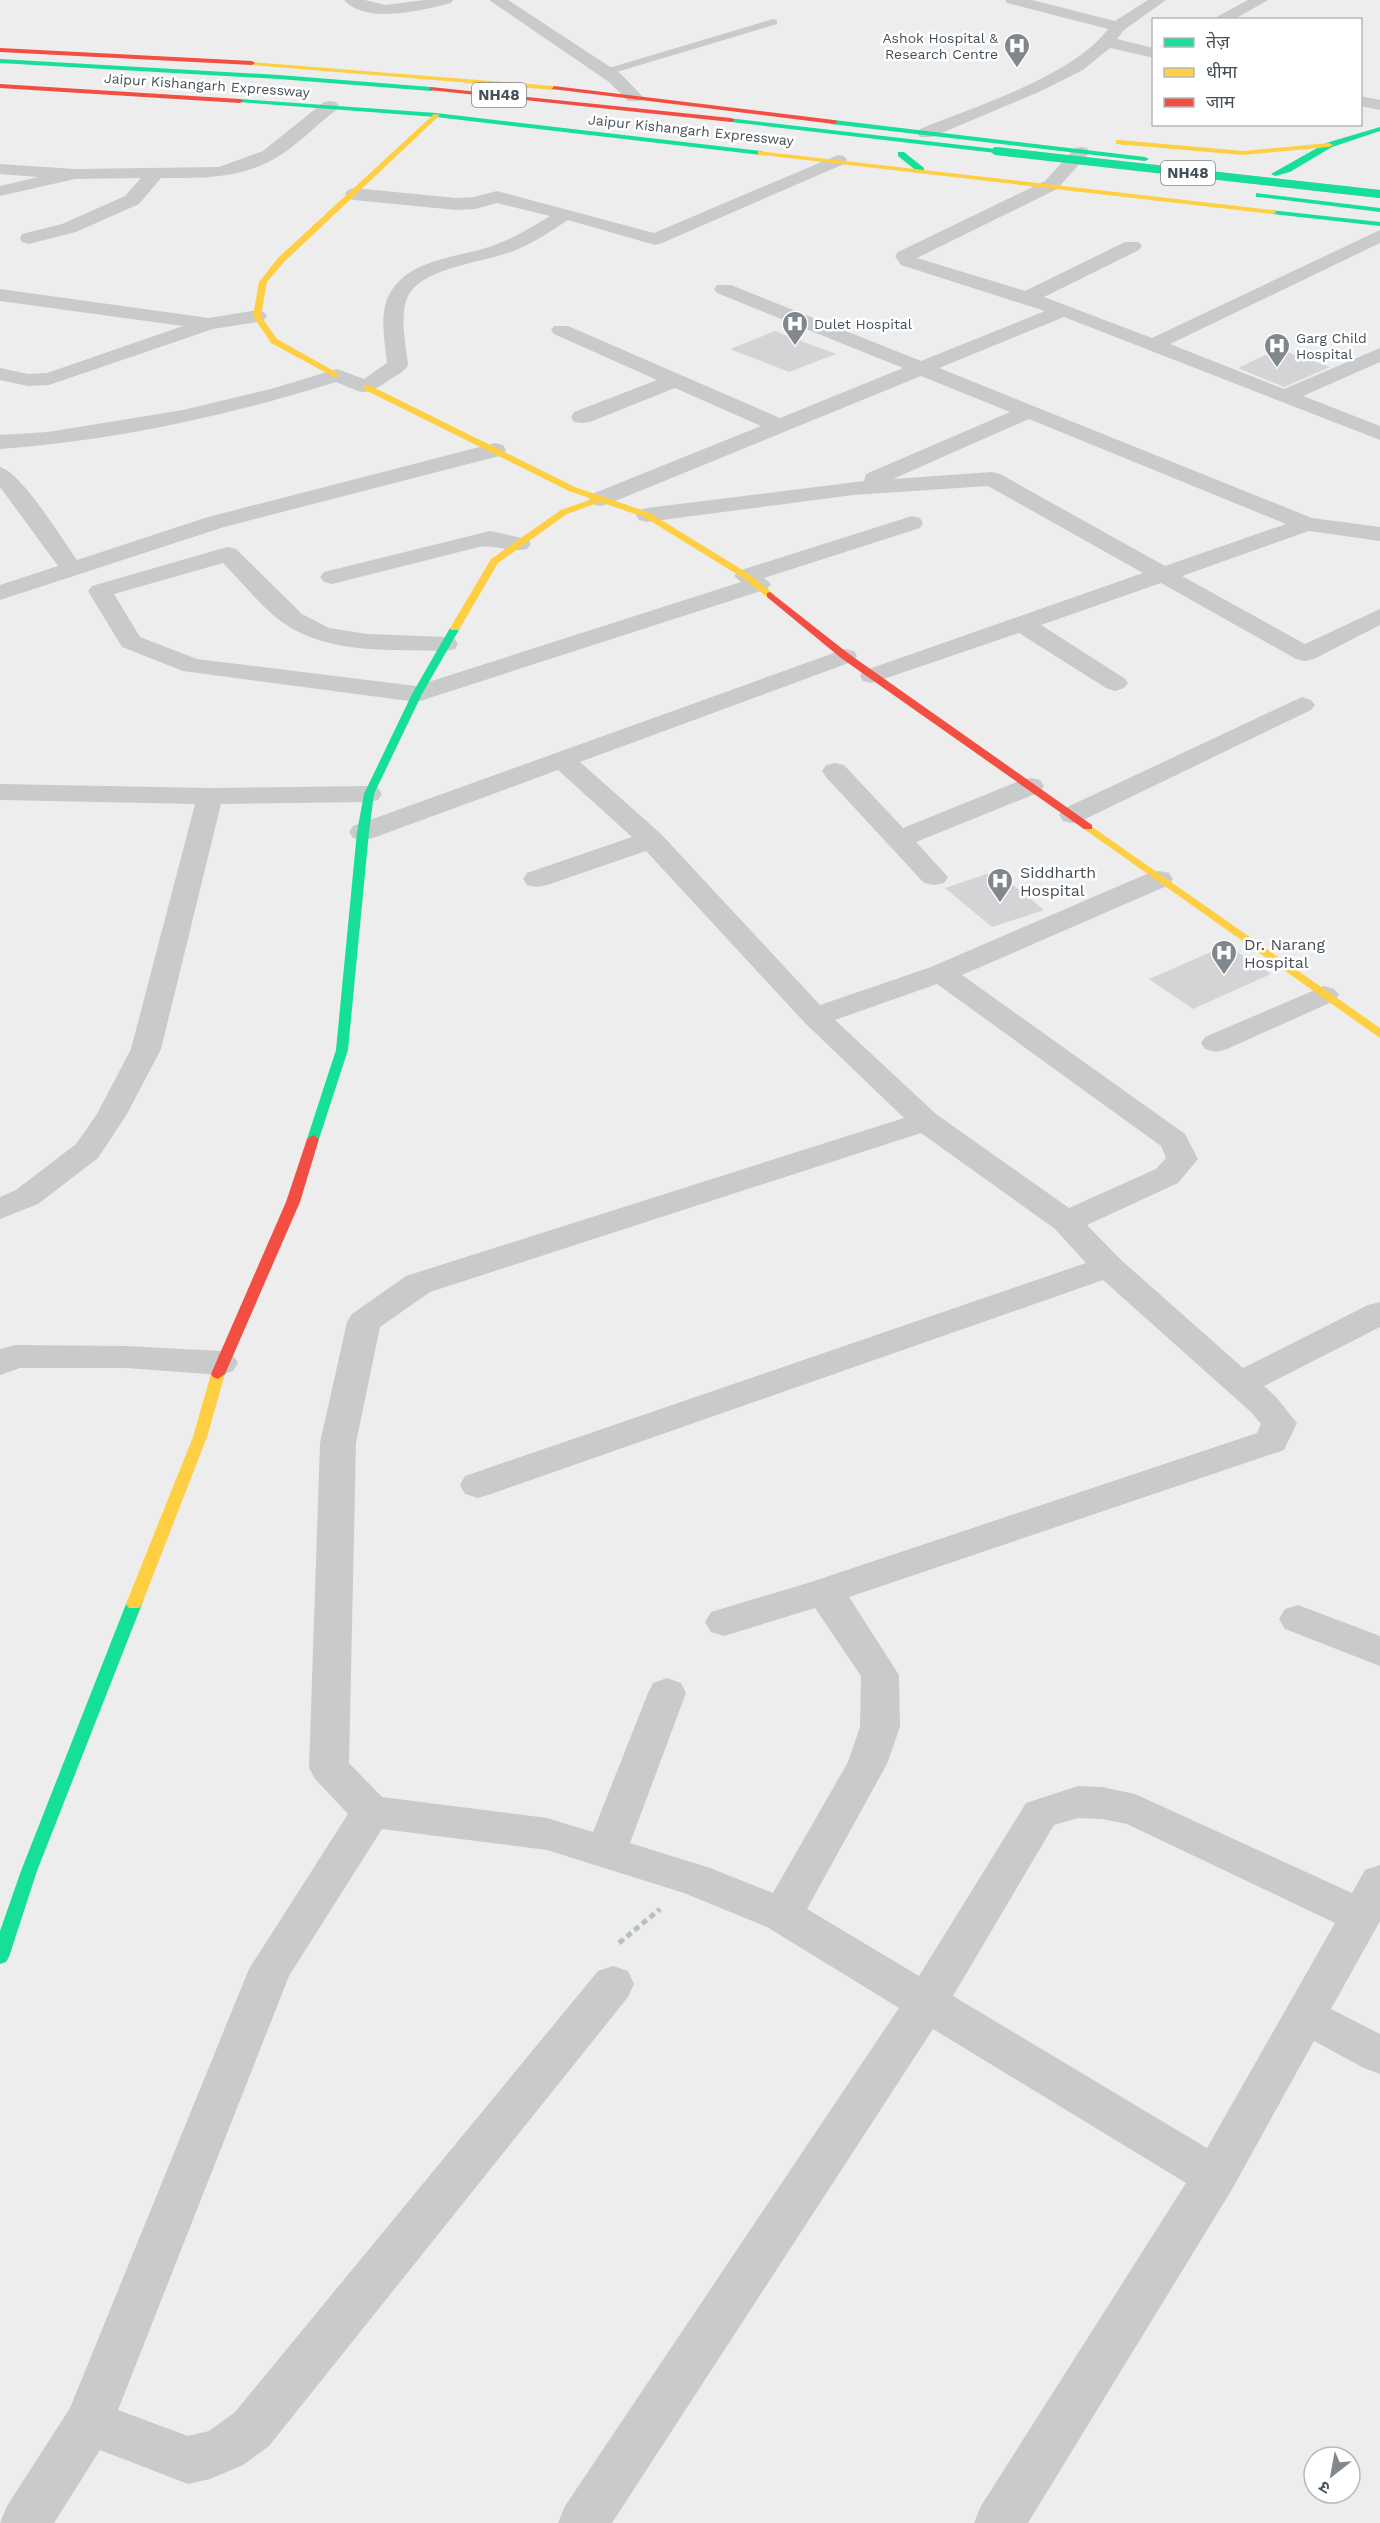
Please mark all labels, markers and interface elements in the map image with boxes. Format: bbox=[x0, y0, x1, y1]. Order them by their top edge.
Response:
legend bbox=[1152, 18, 1362, 126]
place label: Ashok Hospital & Research Centre bbox=[882, 30, 998, 62]
hospital icon: Ashok Hospital & Research Centre bbox=[1002, 31, 1032, 69]
text: तेज़ bbox=[1206, 31, 1230, 52]
text: धीमा bbox=[1206, 61, 1237, 82]
street label: Jaipur Kishangarh Expressway bbox=[104, 70, 311, 100]
road number: NH48 bbox=[472, 83, 526, 107]
text: जाम bbox=[1206, 91, 1236, 112]
street label: Jaipur Kishangarh Expressway bbox=[588, 111, 795, 149]
road number: NH48 bbox=[1161, 161, 1215, 185]
hospital icon: Dulet Hospital bbox=[780, 309, 810, 347]
place label: Dulet Hospital bbox=[814, 316, 913, 332]
place label: Garg Child Hospital bbox=[1296, 330, 1367, 362]
hospital icon: Garg Child Hospital bbox=[1262, 331, 1292, 369]
place label: Siddharth Hospital bbox=[1020, 863, 1096, 900]
hospital icon: Siddharth Hospital bbox=[985, 866, 1015, 904]
place label: Dr. Narang Hospital bbox=[1244, 935, 1325, 972]
hospital icon: Dr. Narang Hospital bbox=[1209, 938, 1239, 976]
north arrow bbox=[1302, 2445, 1362, 2505]
text: उ bbox=[1315, 2477, 1333, 2498]

